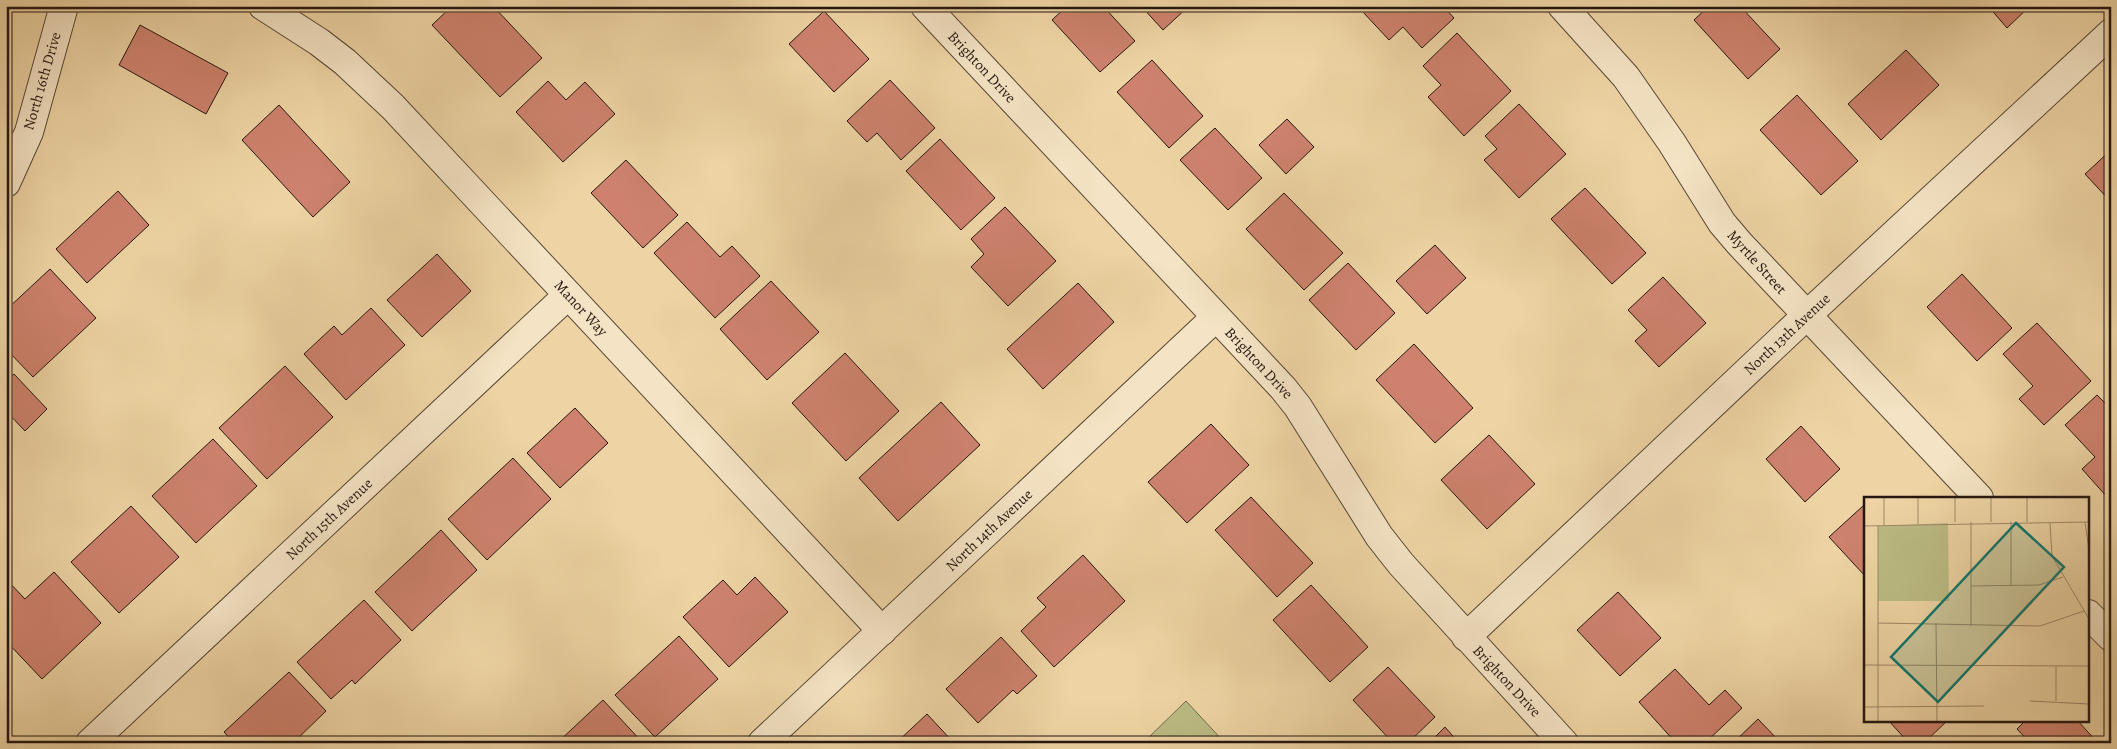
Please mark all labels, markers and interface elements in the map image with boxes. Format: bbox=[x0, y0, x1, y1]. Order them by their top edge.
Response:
street label: Brighton Drive bbox=[943, 27, 1021, 108]
street label: North 16th Drive bbox=[18, 29, 66, 132]
street label: Myrtle Street bbox=[1723, 226, 1791, 298]
street label: Manor Way bbox=[550, 276, 612, 341]
street label: North 13th Avenue bbox=[1739, 288, 1835, 379]
street label: Brighton Drive bbox=[1220, 323, 1298, 404]
street label: North 15th Avenue bbox=[281, 473, 377, 564]
street label: North 14th Avenue bbox=[941, 484, 1037, 576]
inset map bbox=[1864, 497, 2090, 722]
street label: Brighton Drive bbox=[1468, 641, 1546, 722]

